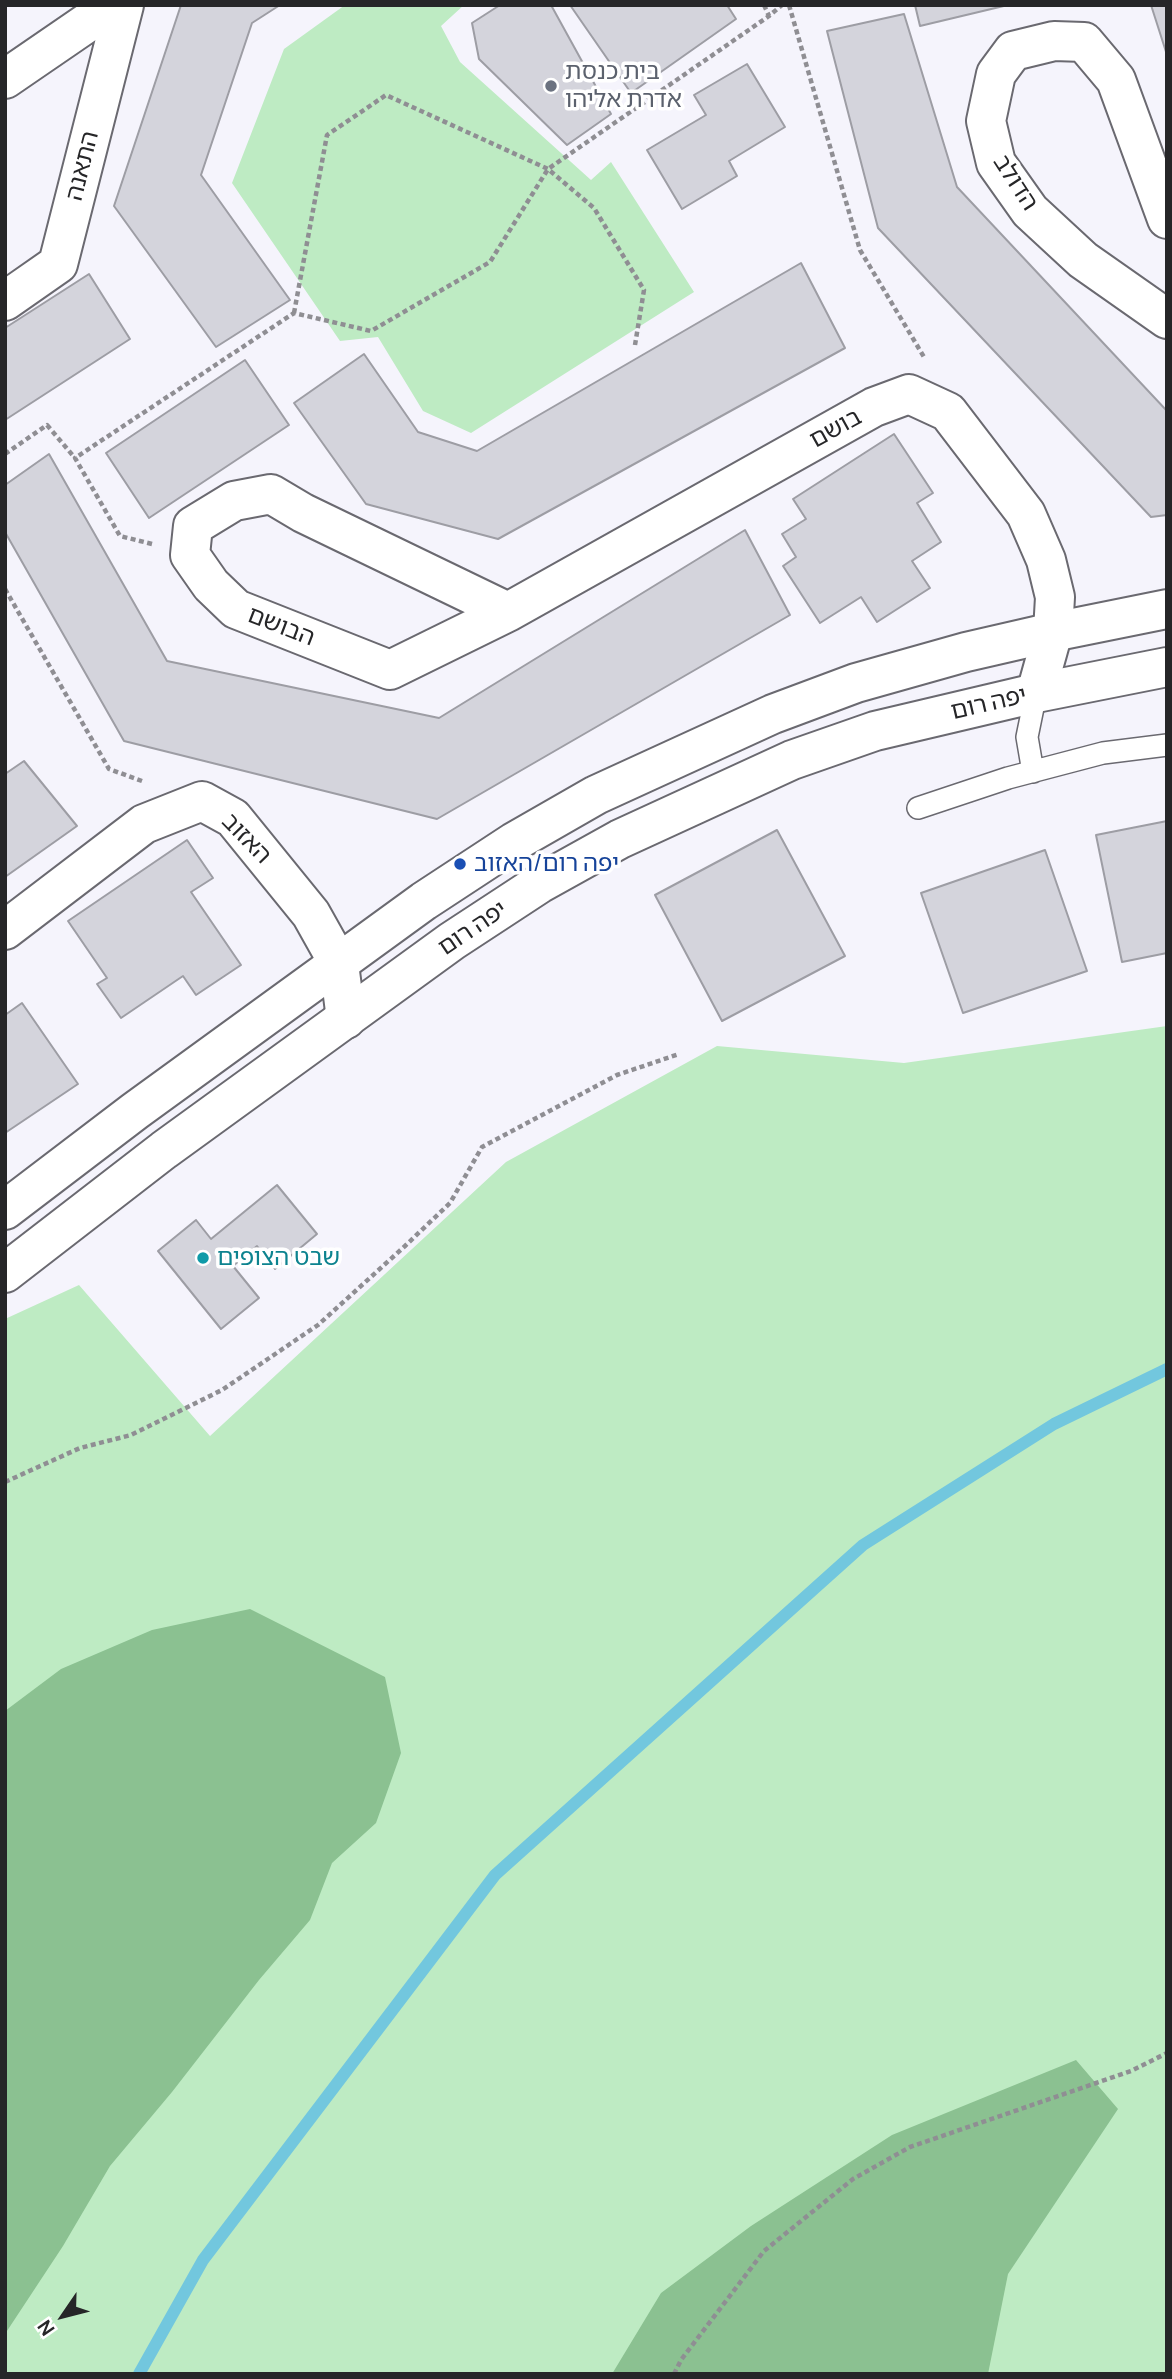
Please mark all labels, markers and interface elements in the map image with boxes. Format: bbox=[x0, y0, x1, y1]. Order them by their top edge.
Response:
place label: בית כנסת אדרת אליהו bbox=[565, 58, 682, 114]
marker: בית כנסת אדרת אליהו bbox=[543, 78, 559, 94]
street label: התאנה bbox=[60, 128, 106, 204]
street label: הדולב bbox=[986, 150, 1044, 216]
street label: בושם bbox=[805, 403, 867, 455]
street label: הבושם bbox=[243, 601, 319, 653]
street label: יפה רום bbox=[948, 681, 1030, 727]
street label: האזוב bbox=[215, 808, 277, 870]
place label: יפה רום/האזוב bbox=[474, 850, 619, 878]
marker: יפה רום/האזוב bbox=[452, 856, 468, 872]
street label: יפה רום bbox=[433, 896, 513, 962]
place label: שבט הצופים bbox=[217, 1244, 340, 1272]
marker: שבט הצופים bbox=[195, 1250, 211, 1266]
north arrow bbox=[28, 2281, 98, 2351]
text: N bbox=[31, 2315, 60, 2341]

